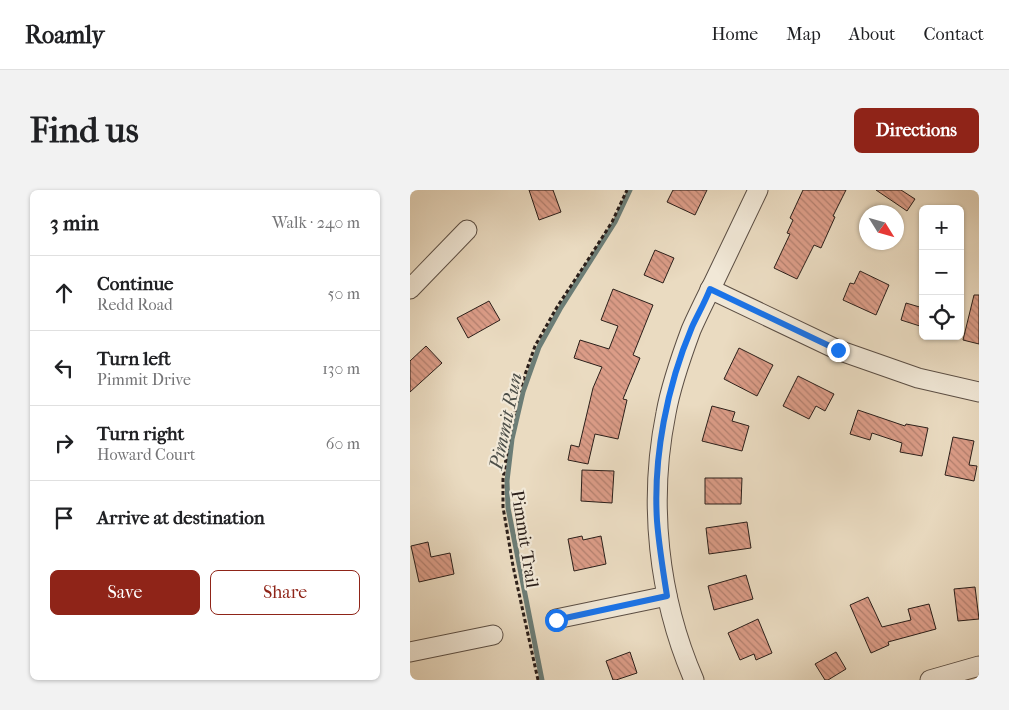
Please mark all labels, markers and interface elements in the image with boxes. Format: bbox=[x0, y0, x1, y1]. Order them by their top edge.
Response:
text: Roamly bbox=[25, 21, 104, 49]
text: Home bbox=[711, 24, 758, 45]
text: Map bbox=[786, 24, 821, 45]
text: About bbox=[849, 24, 895, 45]
text: Contact bbox=[923, 24, 984, 45]
button: Directions bbox=[854, 108, 979, 153]
text: Find us bbox=[30, 110, 139, 151]
north arrow bbox=[859, 205, 904, 250]
map controls bbox=[919, 205, 964, 340]
button: + bbox=[919, 205, 964, 250]
text: 3 min bbox=[50, 211, 99, 235]
text: Walk · 240 m bbox=[272, 213, 360, 232]
button: − bbox=[919, 250, 964, 295]
text: Continue bbox=[97, 273, 173, 295]
icon: ahead bbox=[50, 279, 78, 307]
text: 50 m bbox=[328, 284, 360, 303]
text: Redd Road bbox=[97, 295, 173, 314]
button: locate bbox=[919, 295, 964, 340]
route end bbox=[827, 339, 850, 362]
text: Turn left bbox=[97, 348, 171, 370]
icon: left bbox=[50, 354, 78, 382]
text: 130 m bbox=[322, 359, 360, 378]
text: Pimmit Drive bbox=[97, 370, 191, 389]
water label: Pimmit Run bbox=[485, 371, 527, 473]
text: Turn right bbox=[97, 423, 184, 445]
icon: right bbox=[50, 429, 78, 457]
text: 60 m bbox=[326, 434, 360, 453]
text: Howard Court bbox=[97, 445, 196, 464]
street label: Pimmit Trail bbox=[506, 489, 543, 590]
icon: arrive bbox=[50, 504, 78, 532]
text: Arrive at destination bbox=[97, 507, 265, 529]
button: Save bbox=[50, 570, 200, 615]
button: Share bbox=[210, 570, 360, 615]
route start bbox=[545, 609, 568, 632]

